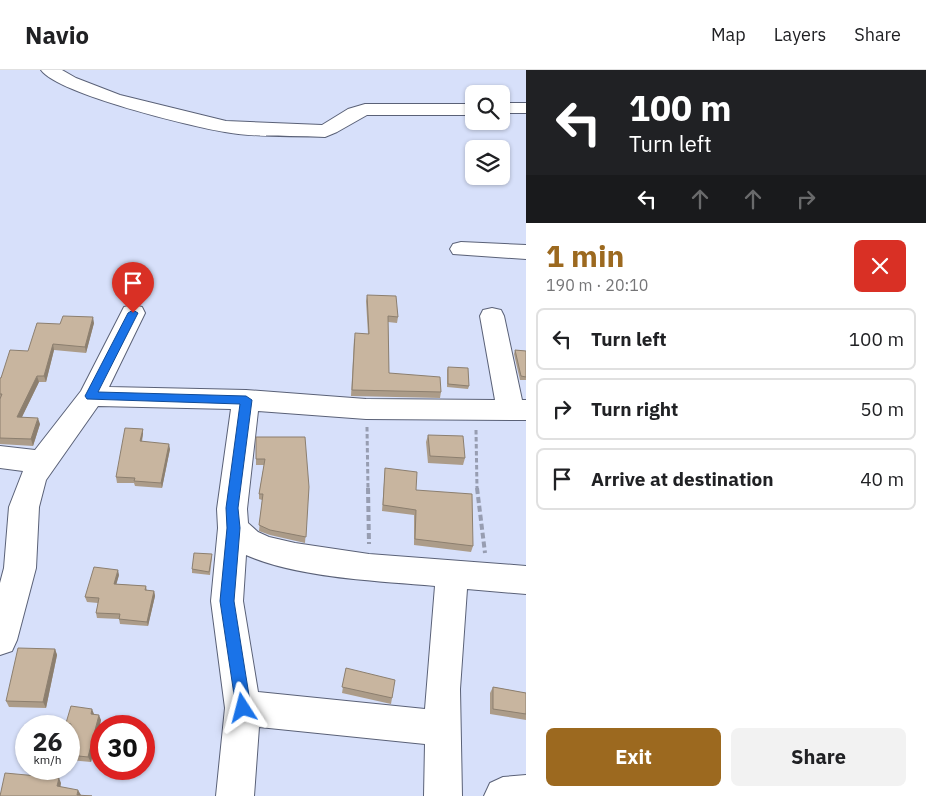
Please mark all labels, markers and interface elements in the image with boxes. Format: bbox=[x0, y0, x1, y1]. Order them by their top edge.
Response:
text: Navio bbox=[25, 19, 89, 51]
text: Map bbox=[711, 23, 746, 46]
text: Layers bbox=[774, 23, 826, 46]
text: Share bbox=[854, 23, 901, 46]
map controls bbox=[465, 85, 510, 185]
button: search bbox=[465, 85, 510, 130]
text: 100 m bbox=[629, 85, 732, 131]
icon: left bbox=[546, 90, 611, 155]
text: Turn left bbox=[629, 129, 712, 158]
button: layers bbox=[465, 140, 510, 185]
icon: left bbox=[633, 185, 661, 213]
icon: ahead bbox=[686, 185, 714, 213]
icon: ahead bbox=[739, 185, 767, 213]
icon: right bbox=[792, 185, 820, 213]
text: 1 min bbox=[546, 236, 624, 275]
button: close bbox=[854, 240, 906, 292]
pin bbox=[112, 262, 154, 313]
icon: arrive bbox=[119, 269, 147, 297]
text: 190 m · 20:10 bbox=[546, 275, 648, 295]
icon: left bbox=[548, 325, 576, 353]
text: Turn left bbox=[591, 327, 667, 351]
text: 100 m bbox=[849, 327, 904, 351]
icon: right bbox=[548, 395, 576, 423]
text: Turn right bbox=[591, 397, 678, 421]
text: 50 m bbox=[860, 397, 904, 421]
icon: arrive bbox=[548, 465, 576, 493]
text: Arrive at destination bbox=[591, 467, 774, 491]
text: 40 m bbox=[860, 467, 904, 491]
position arrow bbox=[216, 681, 268, 733]
speed limit sign: 30 bbox=[90, 715, 155, 780]
text: 26 bbox=[32, 725, 63, 758]
button: Exit bbox=[546, 728, 721, 786]
button: Share bbox=[731, 728, 906, 786]
text: km/h bbox=[33, 752, 62, 767]

